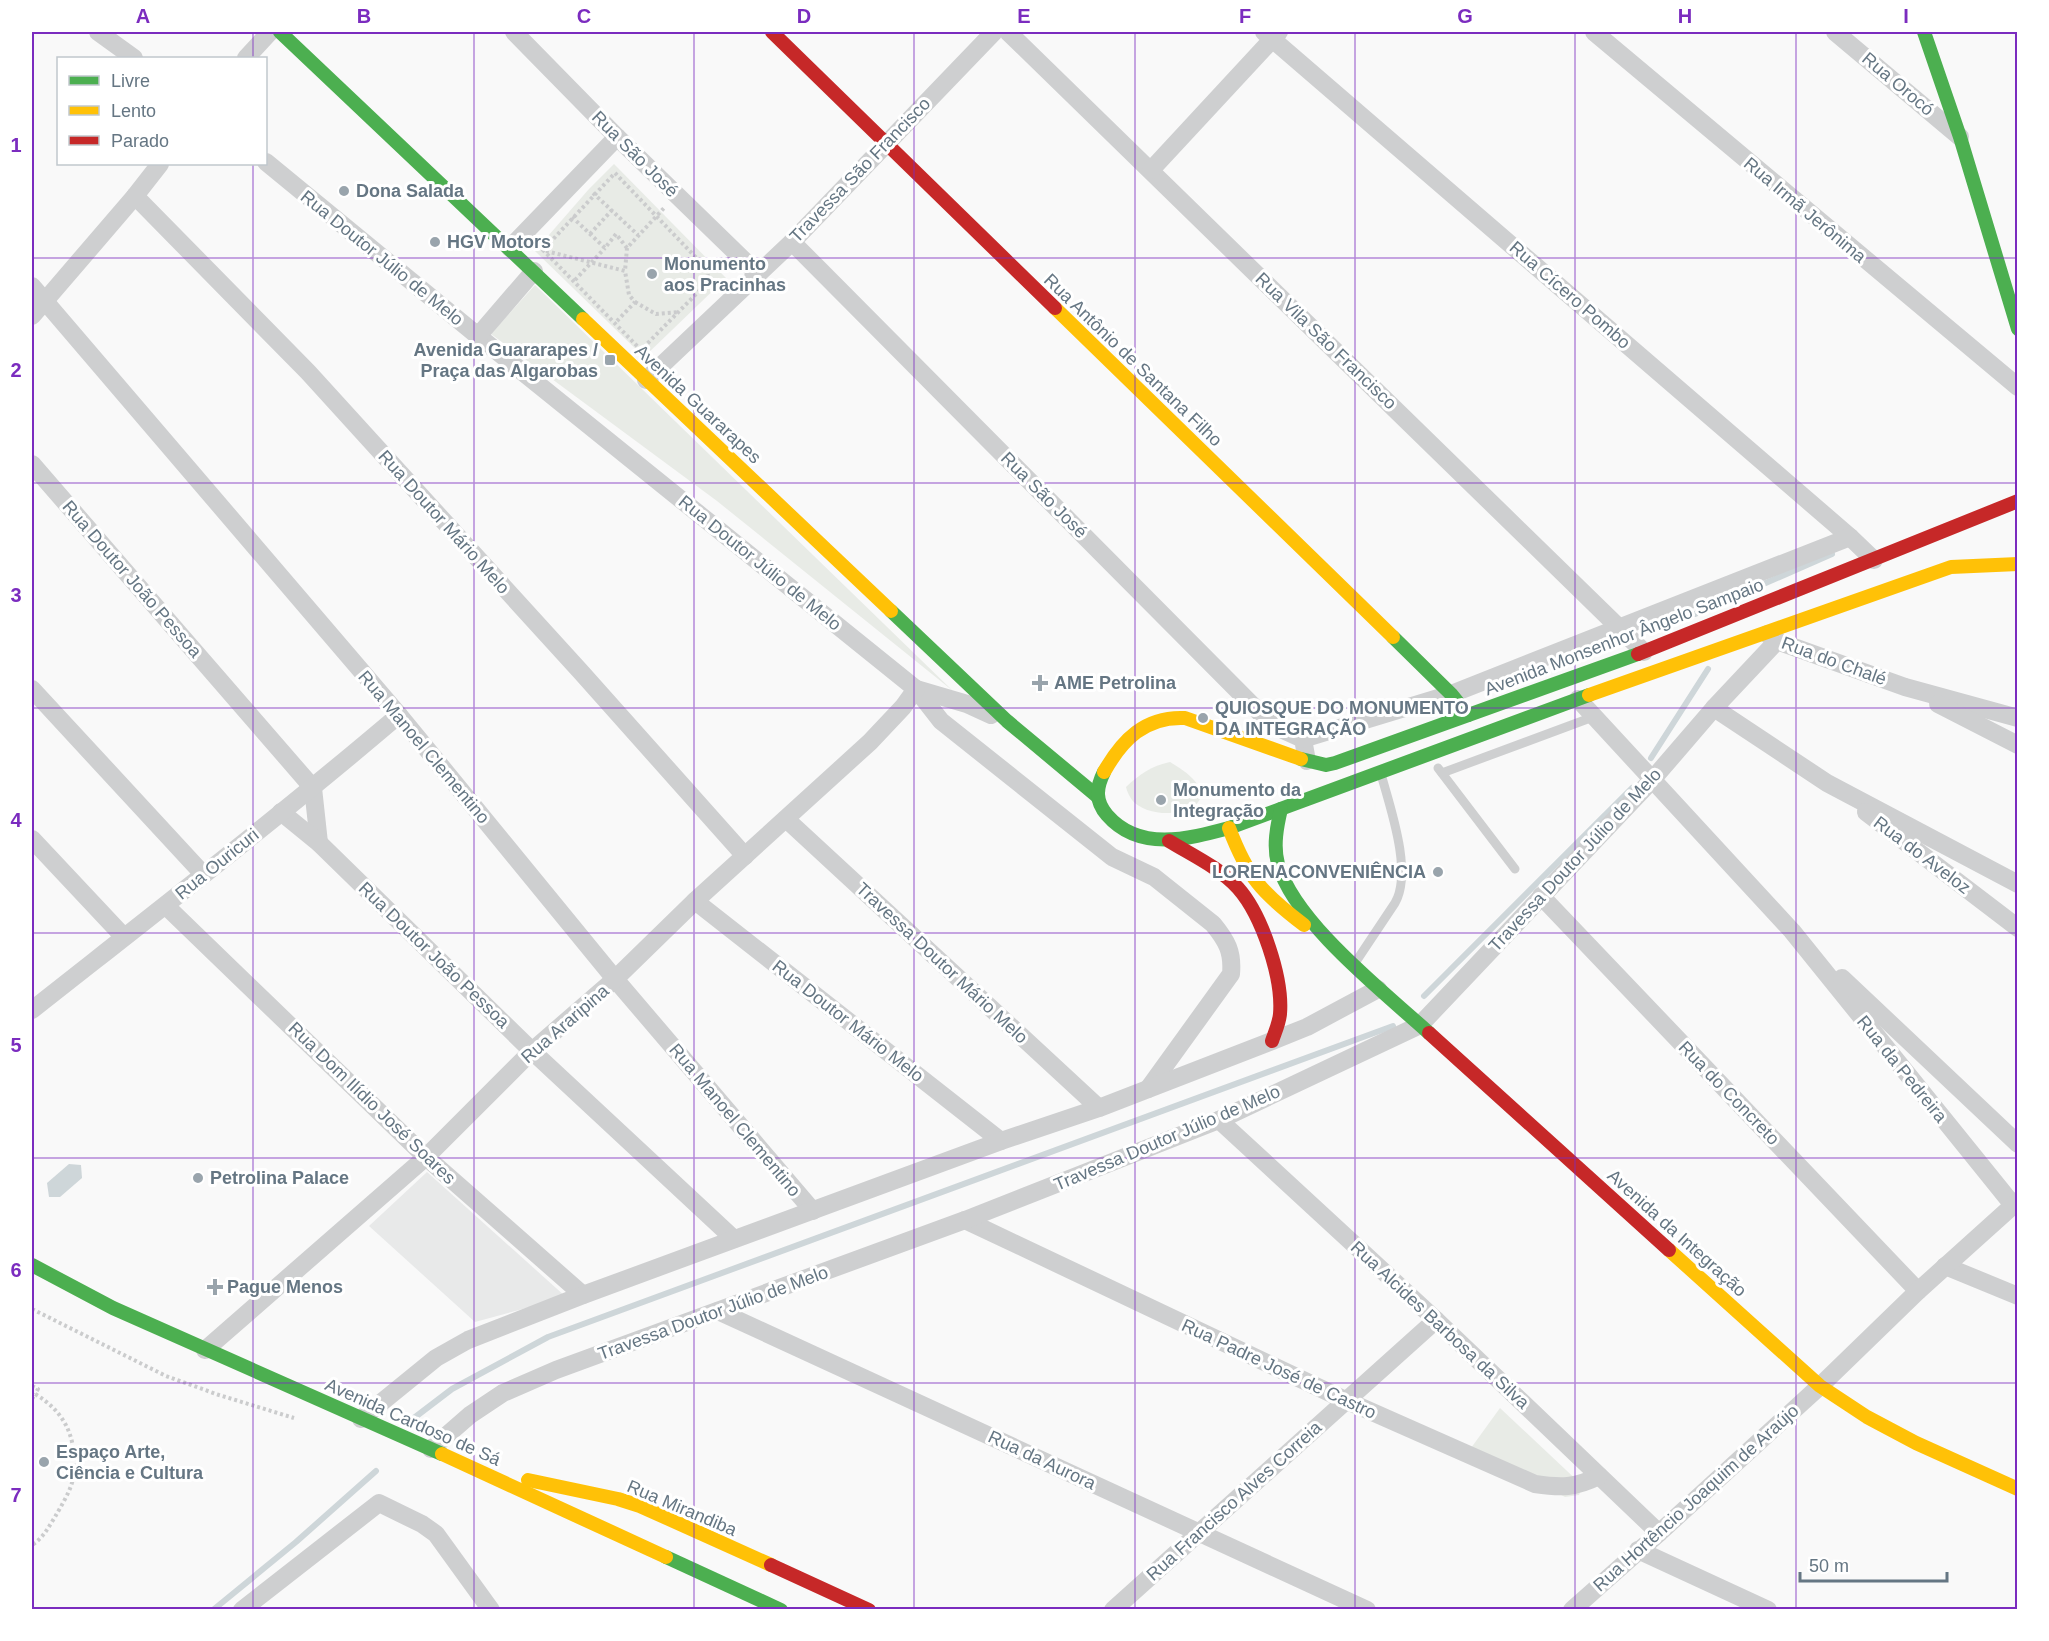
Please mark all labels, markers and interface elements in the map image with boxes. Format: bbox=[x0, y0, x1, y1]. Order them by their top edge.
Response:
text: A bbox=[136, 5, 150, 27]
text: B bbox=[357, 5, 371, 27]
text: C bbox=[577, 5, 591, 27]
text: D bbox=[797, 5, 811, 27]
text: E bbox=[1017, 5, 1031, 27]
text: F bbox=[1239, 5, 1251, 27]
text: G bbox=[1457, 5, 1473, 27]
text: H bbox=[1678, 5, 1692, 27]
text: I bbox=[1903, 5, 1909, 27]
street label: Rua Orocó bbox=[1858, 48, 1938, 120]
legend bbox=[57, 57, 267, 165]
text: Livre bbox=[111, 71, 150, 91]
street label: Travessa São Francisco bbox=[786, 93, 934, 247]
text: Lento bbox=[111, 101, 156, 121]
street label: Rua São José bbox=[588, 107, 682, 201]
text: Parado bbox=[111, 131, 169, 151]
text: 1 bbox=[10, 134, 22, 156]
street label: Rua Irmã Jerônima bbox=[1740, 153, 1871, 267]
place label: Dona Salada bbox=[356, 181, 465, 201]
marker: Dona Salada bbox=[337, 184, 351, 198]
street label: Rua Doutor Júlio de Melo bbox=[297, 186, 467, 330]
place label: HGV Motors bbox=[447, 232, 551, 252]
marker: HGV Motors bbox=[428, 235, 442, 249]
street label: Rua Cícero Pombo bbox=[1506, 237, 1634, 353]
place label: Monumento aos Pracinhas bbox=[664, 254, 786, 295]
marker: Monumento aos Pracinhas bbox=[645, 267, 659, 281]
street label: Rua Vila São Francisco bbox=[1252, 269, 1400, 413]
street label: Rua Antônio de Santana Filho bbox=[1040, 270, 1226, 450]
place label: Avenida Guararapes / Praça das Algarobas bbox=[414, 340, 598, 381]
street label: Avenida Guararapes bbox=[631, 340, 765, 468]
marker: Avenida Guararapes / Praça das Algarobas bbox=[603, 353, 617, 367]
text: 2 bbox=[10, 359, 22, 381]
street label: Rua Doutor Mário Melo bbox=[374, 446, 514, 598]
street label: Rua São José bbox=[997, 448, 1091, 542]
street label: Rua Doutor Júlio de Melo bbox=[675, 491, 845, 635]
street label: Rua Doutor João Pessoa bbox=[58, 497, 206, 662]
street label: Avenida Monsenhor Ângelo Sampaio bbox=[1482, 574, 1766, 700]
text: 3 bbox=[10, 584, 22, 606]
street label: Rua do Chalé bbox=[1779, 633, 1889, 689]
street label: Rua Manoel Clementino bbox=[354, 667, 494, 827]
place label: AME Petrolina bbox=[1054, 673, 1177, 693]
marker: AME Petrolina bbox=[1031, 674, 1049, 692]
place label: QUIOSQUE DO MONUMENTO DA INTEGRAÇÃO bbox=[1215, 698, 1469, 739]
marker: QUIOSQUE DO MONUMENTO DA INTEGRAÇÃO bbox=[1196, 711, 1210, 725]
street label: Travessa Doutor Júlio de Melo bbox=[1485, 764, 1665, 956]
place label: Monumento da Integração bbox=[1173, 780, 1302, 821]
marker: Monumento da Integração bbox=[1154, 793, 1168, 807]
text: 4 bbox=[10, 809, 22, 831]
street label: Rua do Aveloz bbox=[1870, 812, 1974, 898]
street label: Rua Ouricuri bbox=[171, 824, 263, 904]
place label: LORENACONVENIÊNCIA bbox=[1212, 861, 1426, 882]
marker: LORENACONVENIÊNCIA bbox=[1431, 865, 1445, 879]
street label: Rua Doutor João Pessoa bbox=[355, 878, 514, 1033]
street label: Travessa Doutor Mário Melo bbox=[852, 878, 1032, 1048]
street label: Rua Doutor Mário Melo bbox=[769, 956, 927, 1086]
street label: Rua Araripina bbox=[517, 980, 613, 1067]
street label: Rua da Pedreira bbox=[1853, 1012, 1952, 1127]
street label: Rua Dom Ilídio José Soares bbox=[284, 1018, 460, 1188]
text: 5 bbox=[10, 1034, 22, 1056]
street label: Rua do Concreto bbox=[1675, 1037, 1783, 1149]
street label: Rua Manoel Clementino bbox=[665, 1040, 805, 1200]
street label: Travessa Doutor Júlio de Melo bbox=[1051, 1081, 1283, 1195]
street label: Avenida da Integração bbox=[1603, 1165, 1751, 1301]
place label: Petrolina Palace bbox=[210, 1168, 349, 1188]
marker: Petrolina Palace bbox=[191, 1171, 205, 1185]
street label: Rua Alcides Barbosa da Silva bbox=[1347, 1237, 1534, 1414]
text: 6 bbox=[10, 1259, 22, 1281]
street label: Travessa Doutor Júlio de Melo bbox=[595, 1262, 831, 1364]
place label: Pague Menos bbox=[227, 1277, 343, 1297]
marker: Pague Menos bbox=[208, 1280, 222, 1294]
street label: Rua Padre José de Castro bbox=[1179, 1315, 1379, 1423]
street label: Avenida Cardoso de Sá bbox=[322, 1374, 505, 1470]
street label: Rua Hortêncio Joaquim de Araújo bbox=[1589, 1401, 1803, 1595]
street label: Rua Francisco Alves Correia bbox=[1143, 1417, 1326, 1585]
street label: Rua da Aurora bbox=[985, 1426, 1100, 1494]
place label: Espaço Arte, Ciência e Cultura bbox=[56, 1442, 204, 1483]
marker: Espaço Arte, Ciência e Cultura bbox=[37, 1455, 51, 1469]
street label: Rua Mirandiba bbox=[624, 1476, 741, 1540]
text: 7 bbox=[10, 1484, 22, 1506]
scale bar bbox=[1800, 1545, 1947, 1583]
text: 50 m bbox=[1809, 1556, 1849, 1576]

